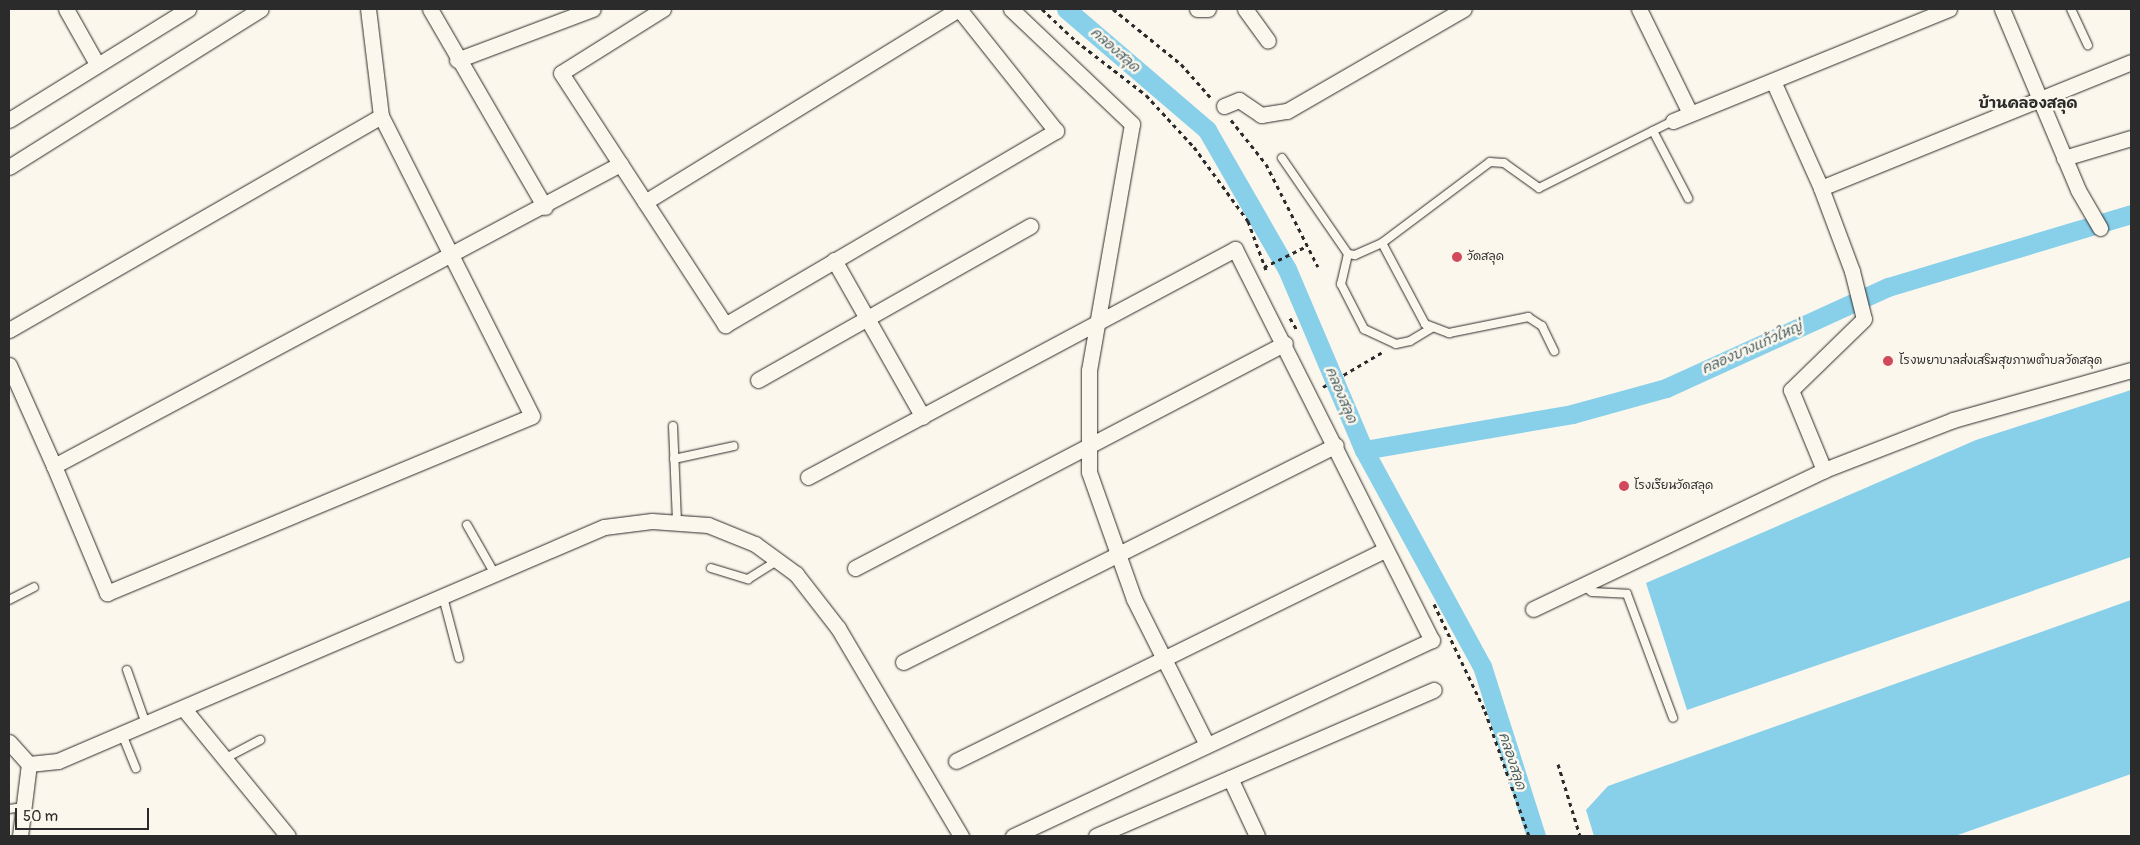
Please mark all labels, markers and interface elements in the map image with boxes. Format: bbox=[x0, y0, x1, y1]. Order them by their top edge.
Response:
water label: คลองสลุด bbox=[1087, 24, 1143, 76]
district label: บ้านคลองสลุด bbox=[1978, 95, 2078, 113]
place label: วัดสลุด bbox=[1467, 250, 1504, 264]
marker: วัดสลุด bbox=[1451, 251, 1463, 263]
water label: คลองบางแก้วใหญ่ bbox=[1699, 318, 1805, 378]
marker: โรงพยาบาลส่งเสริมสุขภาพตำบลวัดสลุด bbox=[1881, 354, 1895, 368]
place label: โรงพยาบาลส่งเสริมสุขภาพตำบลวัดสลุด bbox=[1899, 354, 2102, 368]
water label: คลองสลุด bbox=[1322, 364, 1360, 426]
place label: โรงเรียนวัดสลุด bbox=[1634, 479, 1713, 493]
marker: โรงเรียนวัดสลุด bbox=[1618, 480, 1630, 492]
water label: คลองสลุด bbox=[1495, 730, 1529, 792]
scale bar bbox=[18, 798, 151, 830]
text: 50 m bbox=[23, 807, 58, 826]

